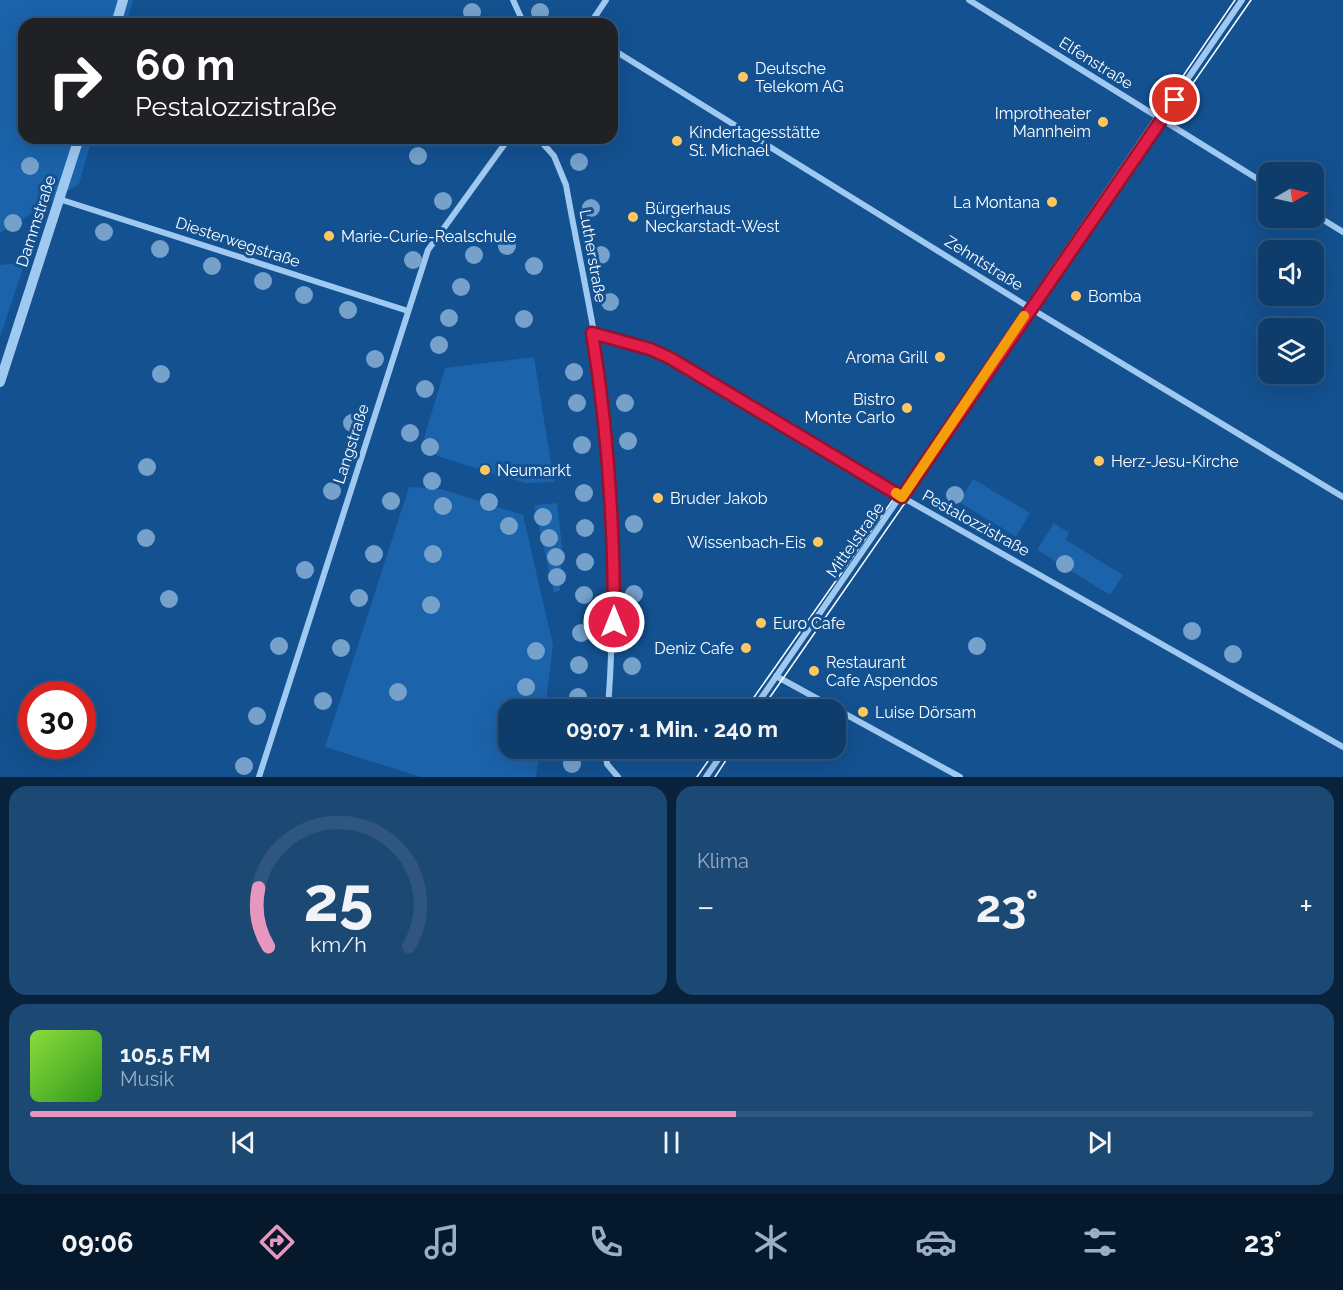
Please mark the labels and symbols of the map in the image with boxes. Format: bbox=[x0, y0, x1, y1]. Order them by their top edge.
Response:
street label: Elfenstraße bbox=[1056, 33, 1136, 93]
place label: Deutsche Telekom AG bbox=[755, 59, 844, 96]
marker: Deutsche Telekom AG bbox=[736, 70, 750, 84]
pin bbox=[1149, 74, 1200, 125]
place label: Improtheater Mannheim bbox=[995, 104, 1091, 141]
marker: Improtheater Mannheim bbox=[1096, 115, 1110, 129]
place label: Kindertagesstätte St. Michael bbox=[689, 123, 820, 160]
marker: Kindertagesstätte St. Michael bbox=[670, 134, 684, 148]
north arrow bbox=[1258, 162, 1324, 228]
street label: Dammstraße bbox=[12, 173, 60, 269]
place label: La Montana bbox=[953, 193, 1040, 212]
marker: La Montana bbox=[1045, 195, 1059, 209]
place label: Bürgerhaus Neckarstadt-West bbox=[645, 199, 780, 236]
street label: Lutherstraße bbox=[575, 208, 611, 304]
marker: Bürgerhaus Neckarstadt-West bbox=[626, 210, 640, 224]
street label: Diesterwegstraße bbox=[173, 213, 303, 271]
place label: Marie-Curie-Realschule bbox=[341, 227, 516, 246]
marker: Marie-Curie-Realschule bbox=[322, 229, 336, 243]
street label: Zehntstraße bbox=[941, 231, 1027, 295]
place label: Bomba bbox=[1088, 287, 1141, 306]
marker: Bomba bbox=[1069, 289, 1083, 303]
place label: Aroma Grill bbox=[846, 348, 929, 367]
marker: Aroma Grill bbox=[933, 350, 947, 364]
place label: Bistro Monte Carlo bbox=[804, 390, 895, 427]
marker: Bistro Monte Carlo bbox=[900, 401, 914, 415]
street label: Langstraße bbox=[329, 402, 373, 486]
place label: Herz-Jesu-Kirche bbox=[1111, 452, 1239, 471]
marker: Herz-Jesu-Kirche bbox=[1092, 454, 1106, 468]
place label: Neumarkt bbox=[497, 461, 572, 480]
marker: Neumarkt bbox=[478, 463, 492, 477]
street label: Pestalozzistraße bbox=[919, 486, 1033, 560]
place label: Bruder Jakob bbox=[670, 489, 768, 508]
marker: Bruder Jakob bbox=[651, 491, 665, 505]
street label: Mittelstraße bbox=[822, 499, 888, 581]
place label: Wissenbach-Eis bbox=[687, 533, 806, 552]
marker: Wissenbach-Eis bbox=[811, 535, 825, 549]
position arrow bbox=[582, 590, 646, 654]
place label: Euro Cafe bbox=[773, 614, 845, 633]
marker: Euro Cafe bbox=[754, 616, 768, 630]
place label: Deniz Cafe bbox=[654, 639, 734, 658]
marker: Deniz Cafe bbox=[739, 641, 753, 655]
place label: Restaurant Cafe Aspendos bbox=[826, 653, 938, 690]
marker: Restaurant Cafe Aspendos bbox=[807, 664, 821, 678]
speed limit sign: 30 bbox=[18, 681, 96, 759]
place label: Luise Dörsam bbox=[875, 703, 976, 722]
marker: Luise Dörsam bbox=[856, 705, 870, 719]

